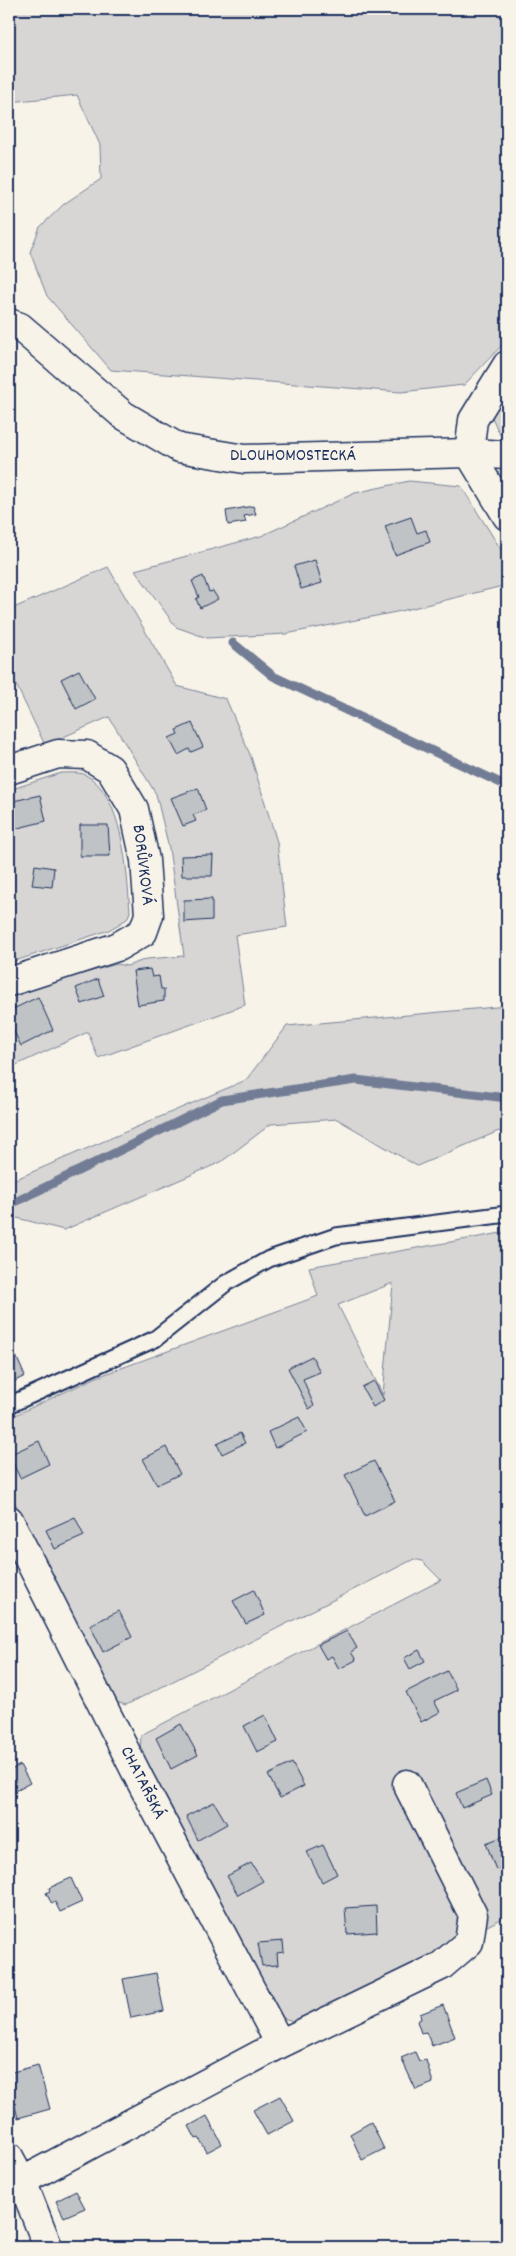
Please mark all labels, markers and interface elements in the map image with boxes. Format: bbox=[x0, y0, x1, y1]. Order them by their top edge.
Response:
street label: DLOUHOMOSTECKÁ bbox=[230, 444, 356, 469]
street label: BORŮVKOVÁ bbox=[125, 823, 159, 907]
street label: CHATAŘSKÁ bbox=[113, 1742, 171, 1824]

